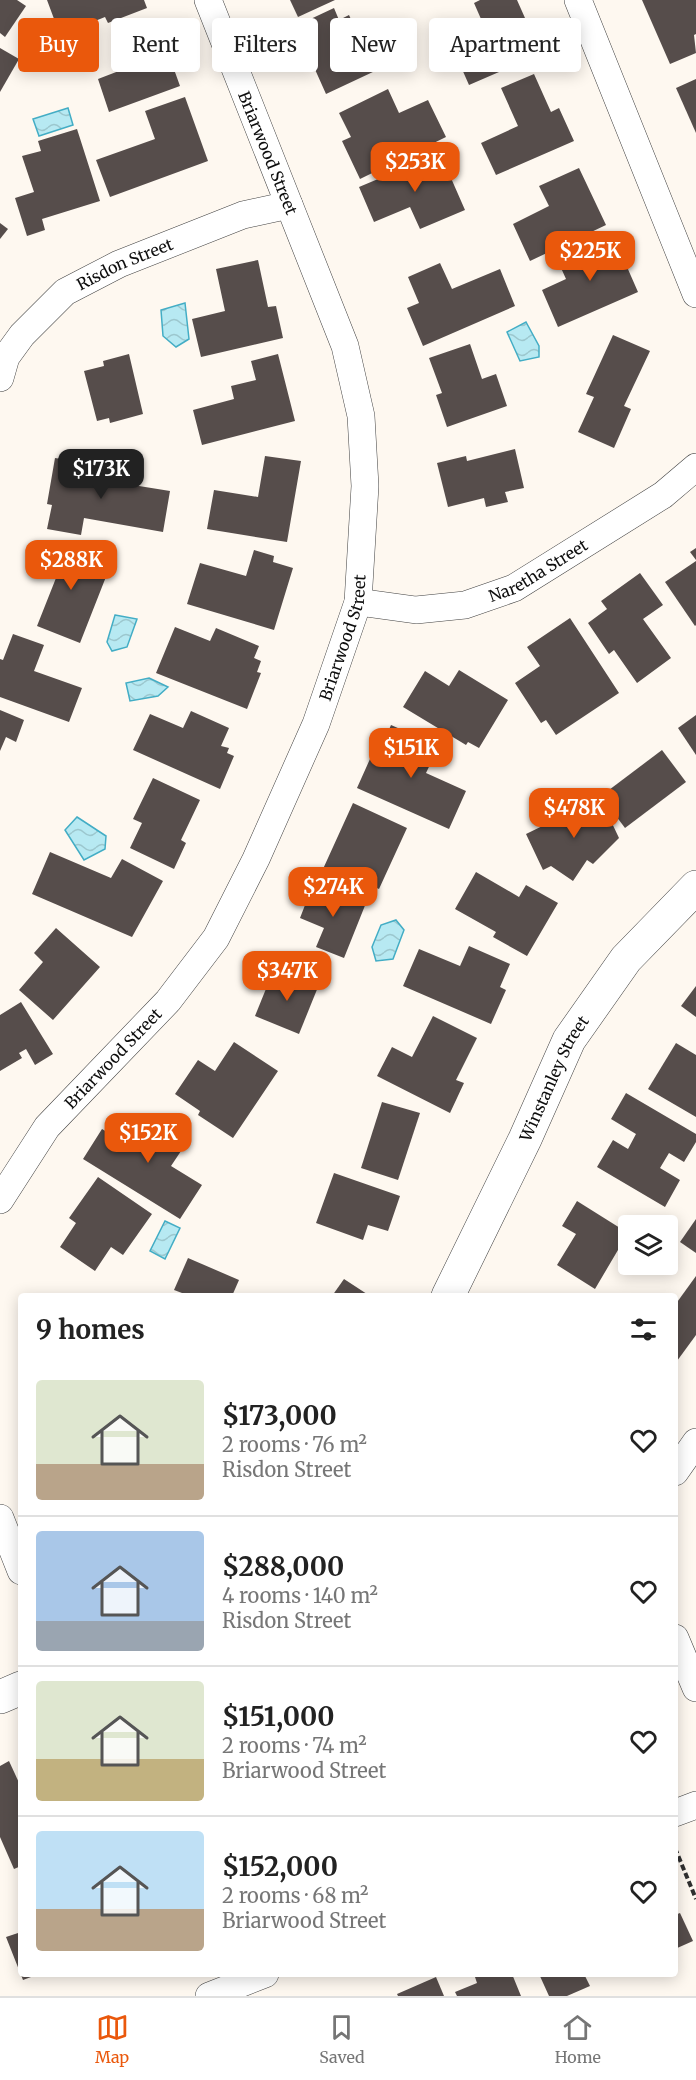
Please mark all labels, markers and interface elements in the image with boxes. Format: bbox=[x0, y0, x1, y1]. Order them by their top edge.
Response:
chip: Buy bbox=[18, 18, 99, 72]
chip: Rent bbox=[111, 18, 200, 72]
chip: Filters bbox=[212, 18, 318, 72]
chip: New bbox=[330, 18, 417, 72]
chip: Apartment bbox=[429, 18, 581, 72]
street label: Briarwood Street bbox=[234, 88, 302, 218]
pin: $253K bbox=[373, 142, 457, 193]
text: $253K bbox=[385, 149, 445, 174]
pin: $225K bbox=[548, 231, 632, 282]
street label: Risdon Street bbox=[73, 233, 176, 294]
text: $225K bbox=[559, 238, 621, 263]
pin: $173K bbox=[59, 449, 143, 500]
text: $173K bbox=[72, 456, 130, 481]
street label: Naretha Street bbox=[486, 534, 592, 606]
pin: $288K bbox=[29, 540, 113, 591]
text: $288K bbox=[39, 547, 103, 572]
street label: Briarwood Street bbox=[315, 573, 370, 703]
pin: $151K bbox=[369, 728, 453, 779]
text: $151K bbox=[383, 735, 439, 760]
pin: $478K bbox=[532, 788, 616, 839]
text: $478K bbox=[543, 795, 605, 820]
pin: $274K bbox=[291, 867, 375, 918]
text: $274K bbox=[302, 874, 364, 899]
pin: $347K bbox=[245, 951, 329, 1002]
text: $347K bbox=[256, 958, 318, 983]
street label: Briarwood Street bbox=[60, 1003, 166, 1113]
street label: Winstanley Street bbox=[515, 1011, 593, 1145]
pin: $152K bbox=[106, 1113, 190, 1164]
text: $152K bbox=[119, 1120, 177, 1145]
map controls bbox=[618, 1215, 678, 1275]
button: layers bbox=[618, 1215, 678, 1275]
text: 9 homes bbox=[36, 1313, 145, 1346]
icon: filters bbox=[627, 1313, 660, 1346]
text: $173,000 bbox=[222, 1399, 337, 1432]
icon: home bbox=[84, 1404, 156, 1476]
icon: heart bbox=[627, 1424, 660, 1457]
text: 2 rooms · 76 m² bbox=[222, 1432, 367, 1457]
text: Risdon Street bbox=[222, 1457, 351, 1482]
text: $288,000 bbox=[222, 1550, 344, 1583]
icon: home bbox=[84, 1555, 156, 1627]
icon: heart bbox=[627, 1575, 660, 1608]
text: 4 rooms · 140 m² bbox=[222, 1583, 378, 1608]
text: Risdon Street bbox=[222, 1608, 351, 1633]
text: $151,000 bbox=[222, 1700, 335, 1733]
icon: home bbox=[84, 1705, 156, 1777]
icon: heart bbox=[627, 1725, 660, 1758]
text: 2 rooms · 74 m² bbox=[222, 1733, 367, 1758]
text: Briarwood Street bbox=[222, 1758, 386, 1783]
text: $152,000 bbox=[222, 1850, 338, 1883]
icon: home bbox=[84, 1855, 156, 1927]
icon: heart bbox=[627, 1875, 660, 1908]
text: 2 rooms · 68 m² bbox=[222, 1883, 369, 1908]
text: Briarwood Street bbox=[222, 1908, 386, 1933]
tab: Map bbox=[95, 2011, 129, 2067]
tab: Saved bbox=[319, 2011, 365, 2067]
tab: Home bbox=[555, 2011, 601, 2067]

